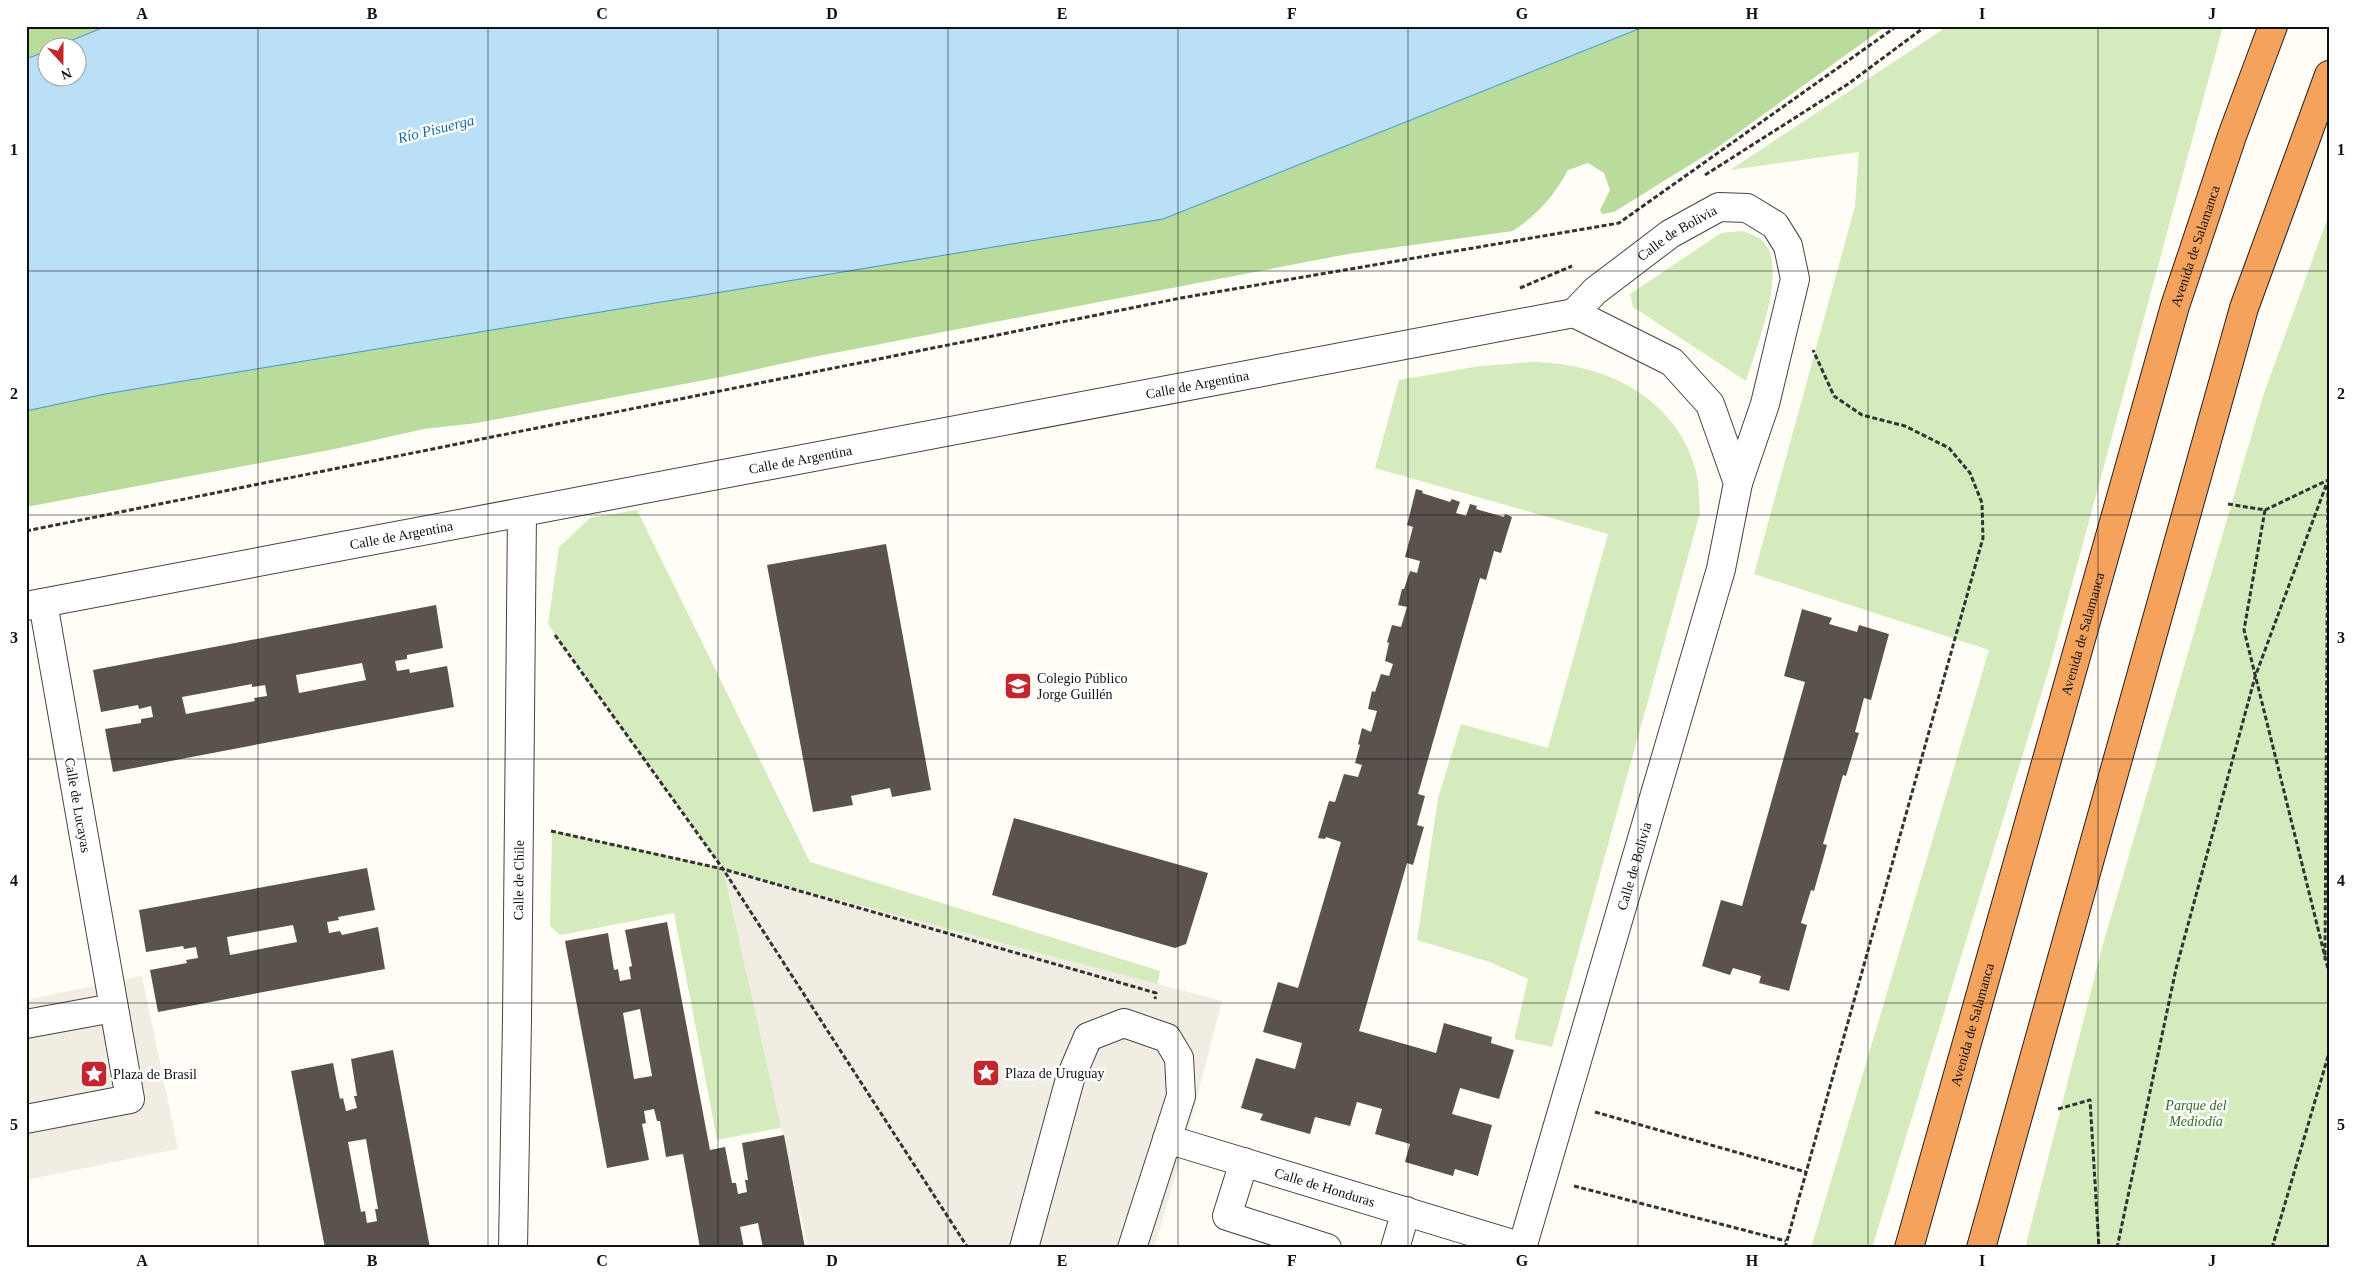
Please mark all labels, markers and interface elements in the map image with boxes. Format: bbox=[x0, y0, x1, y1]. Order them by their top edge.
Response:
text: A bbox=[136, 5, 148, 22]
text: B bbox=[367, 5, 378, 22]
text: C bbox=[596, 5, 608, 22]
text: D bbox=[826, 5, 838, 22]
text: E bbox=[1057, 5, 1067, 22]
text: F bbox=[1287, 5, 1297, 22]
text: G bbox=[1516, 5, 1529, 22]
text: H bbox=[1746, 5, 1759, 22]
text: I bbox=[1979, 5, 1985, 22]
text: J bbox=[2208, 5, 2216, 22]
north arrow bbox=[38, 38, 88, 88]
text: N bbox=[59, 65, 74, 82]
water label: Río Pisuerga bbox=[395, 112, 476, 146]
text: 1 bbox=[10, 141, 18, 158]
text: 1 bbox=[2337, 141, 2345, 158]
street label: Avenida de Salamanca bbox=[2168, 183, 2223, 309]
street label: Calle de Bolivia bbox=[1635, 202, 1720, 264]
street label: Calle de Argentina bbox=[1144, 368, 1251, 402]
text: 2 bbox=[10, 385, 18, 402]
text: 2 bbox=[2337, 385, 2345, 402]
street label: Calle de Argentina bbox=[747, 443, 854, 477]
street label: Calle de Argentina bbox=[349, 518, 455, 553]
street label: Avenida de Salamanca bbox=[2058, 570, 2108, 697]
text: 3 bbox=[10, 629, 18, 646]
text: 3 bbox=[2337, 629, 2345, 646]
school or university icon: Colegio Público Jorge Guillén bbox=[1003, 671, 1033, 701]
place label: Colegio Público Jorge Guillén bbox=[1037, 671, 1128, 702]
street label: Calle de Lucayas bbox=[62, 756, 93, 854]
street label: Calle de Bolivia bbox=[1614, 820, 1655, 912]
street label: Calle de Chile bbox=[511, 840, 527, 920]
text: 4 bbox=[10, 872, 18, 889]
text: 4 bbox=[2337, 872, 2345, 889]
street label: Avenida de Salamanca bbox=[1948, 961, 1997, 1088]
place icon: Plaza de Uruguay bbox=[971, 1058, 1001, 1088]
place icon: Plaza de Brasil bbox=[79, 1059, 109, 1089]
place label: Plaza de Uruguay bbox=[1005, 1066, 1105, 1081]
place label: Plaza de Brasil bbox=[113, 1067, 197, 1082]
park label: Parque del Mediodía bbox=[2164, 1098, 2227, 1129]
text: 5 bbox=[10, 1116, 18, 1133]
text: 5 bbox=[2337, 1116, 2345, 1133]
street label: Calle de Honduras bbox=[1273, 1165, 1377, 1210]
text: A bbox=[136, 1252, 148, 1269]
text: B bbox=[367, 1252, 378, 1269]
text: C bbox=[596, 1252, 608, 1269]
text: D bbox=[826, 1252, 838, 1269]
text: E bbox=[1057, 1252, 1067, 1269]
text: F bbox=[1287, 1252, 1297, 1269]
text: G bbox=[1516, 1252, 1529, 1269]
text: H bbox=[1746, 1252, 1759, 1269]
text: I bbox=[1979, 1252, 1985, 1269]
text: J bbox=[2208, 1252, 2216, 1269]

